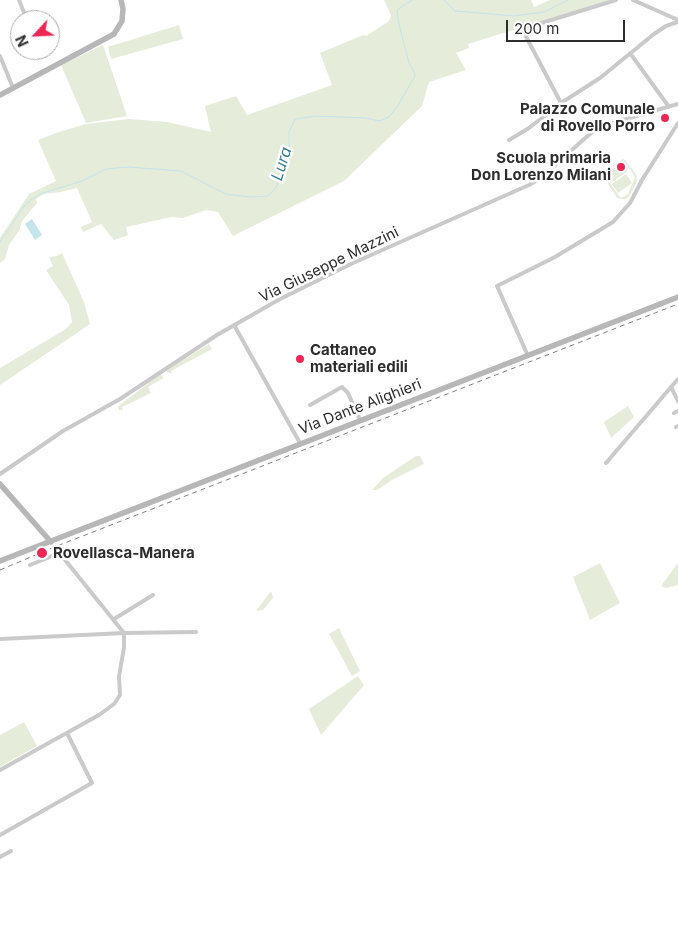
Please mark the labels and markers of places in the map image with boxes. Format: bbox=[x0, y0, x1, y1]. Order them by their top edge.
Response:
place label: Palazzo Comunale di Rovello Porro bbox=[520, 100, 655, 135]
marker: Palazzo Comunale di Rovello Porro bbox=[659, 112, 671, 124]
place label: Scuola primaria Don Lorenzo Milani bbox=[471, 149, 611, 184]
marker: Scuola primaria Don Lorenzo Milani bbox=[615, 161, 627, 173]
place label: Cattaneo materiali edili bbox=[310, 341, 408, 376]
marker: Cattaneo materiali edili bbox=[294, 353, 306, 365]
place label: Rovellasca-Manera bbox=[53, 544, 195, 562]
marker: Rovellasca-Manera bbox=[35, 546, 49, 560]

